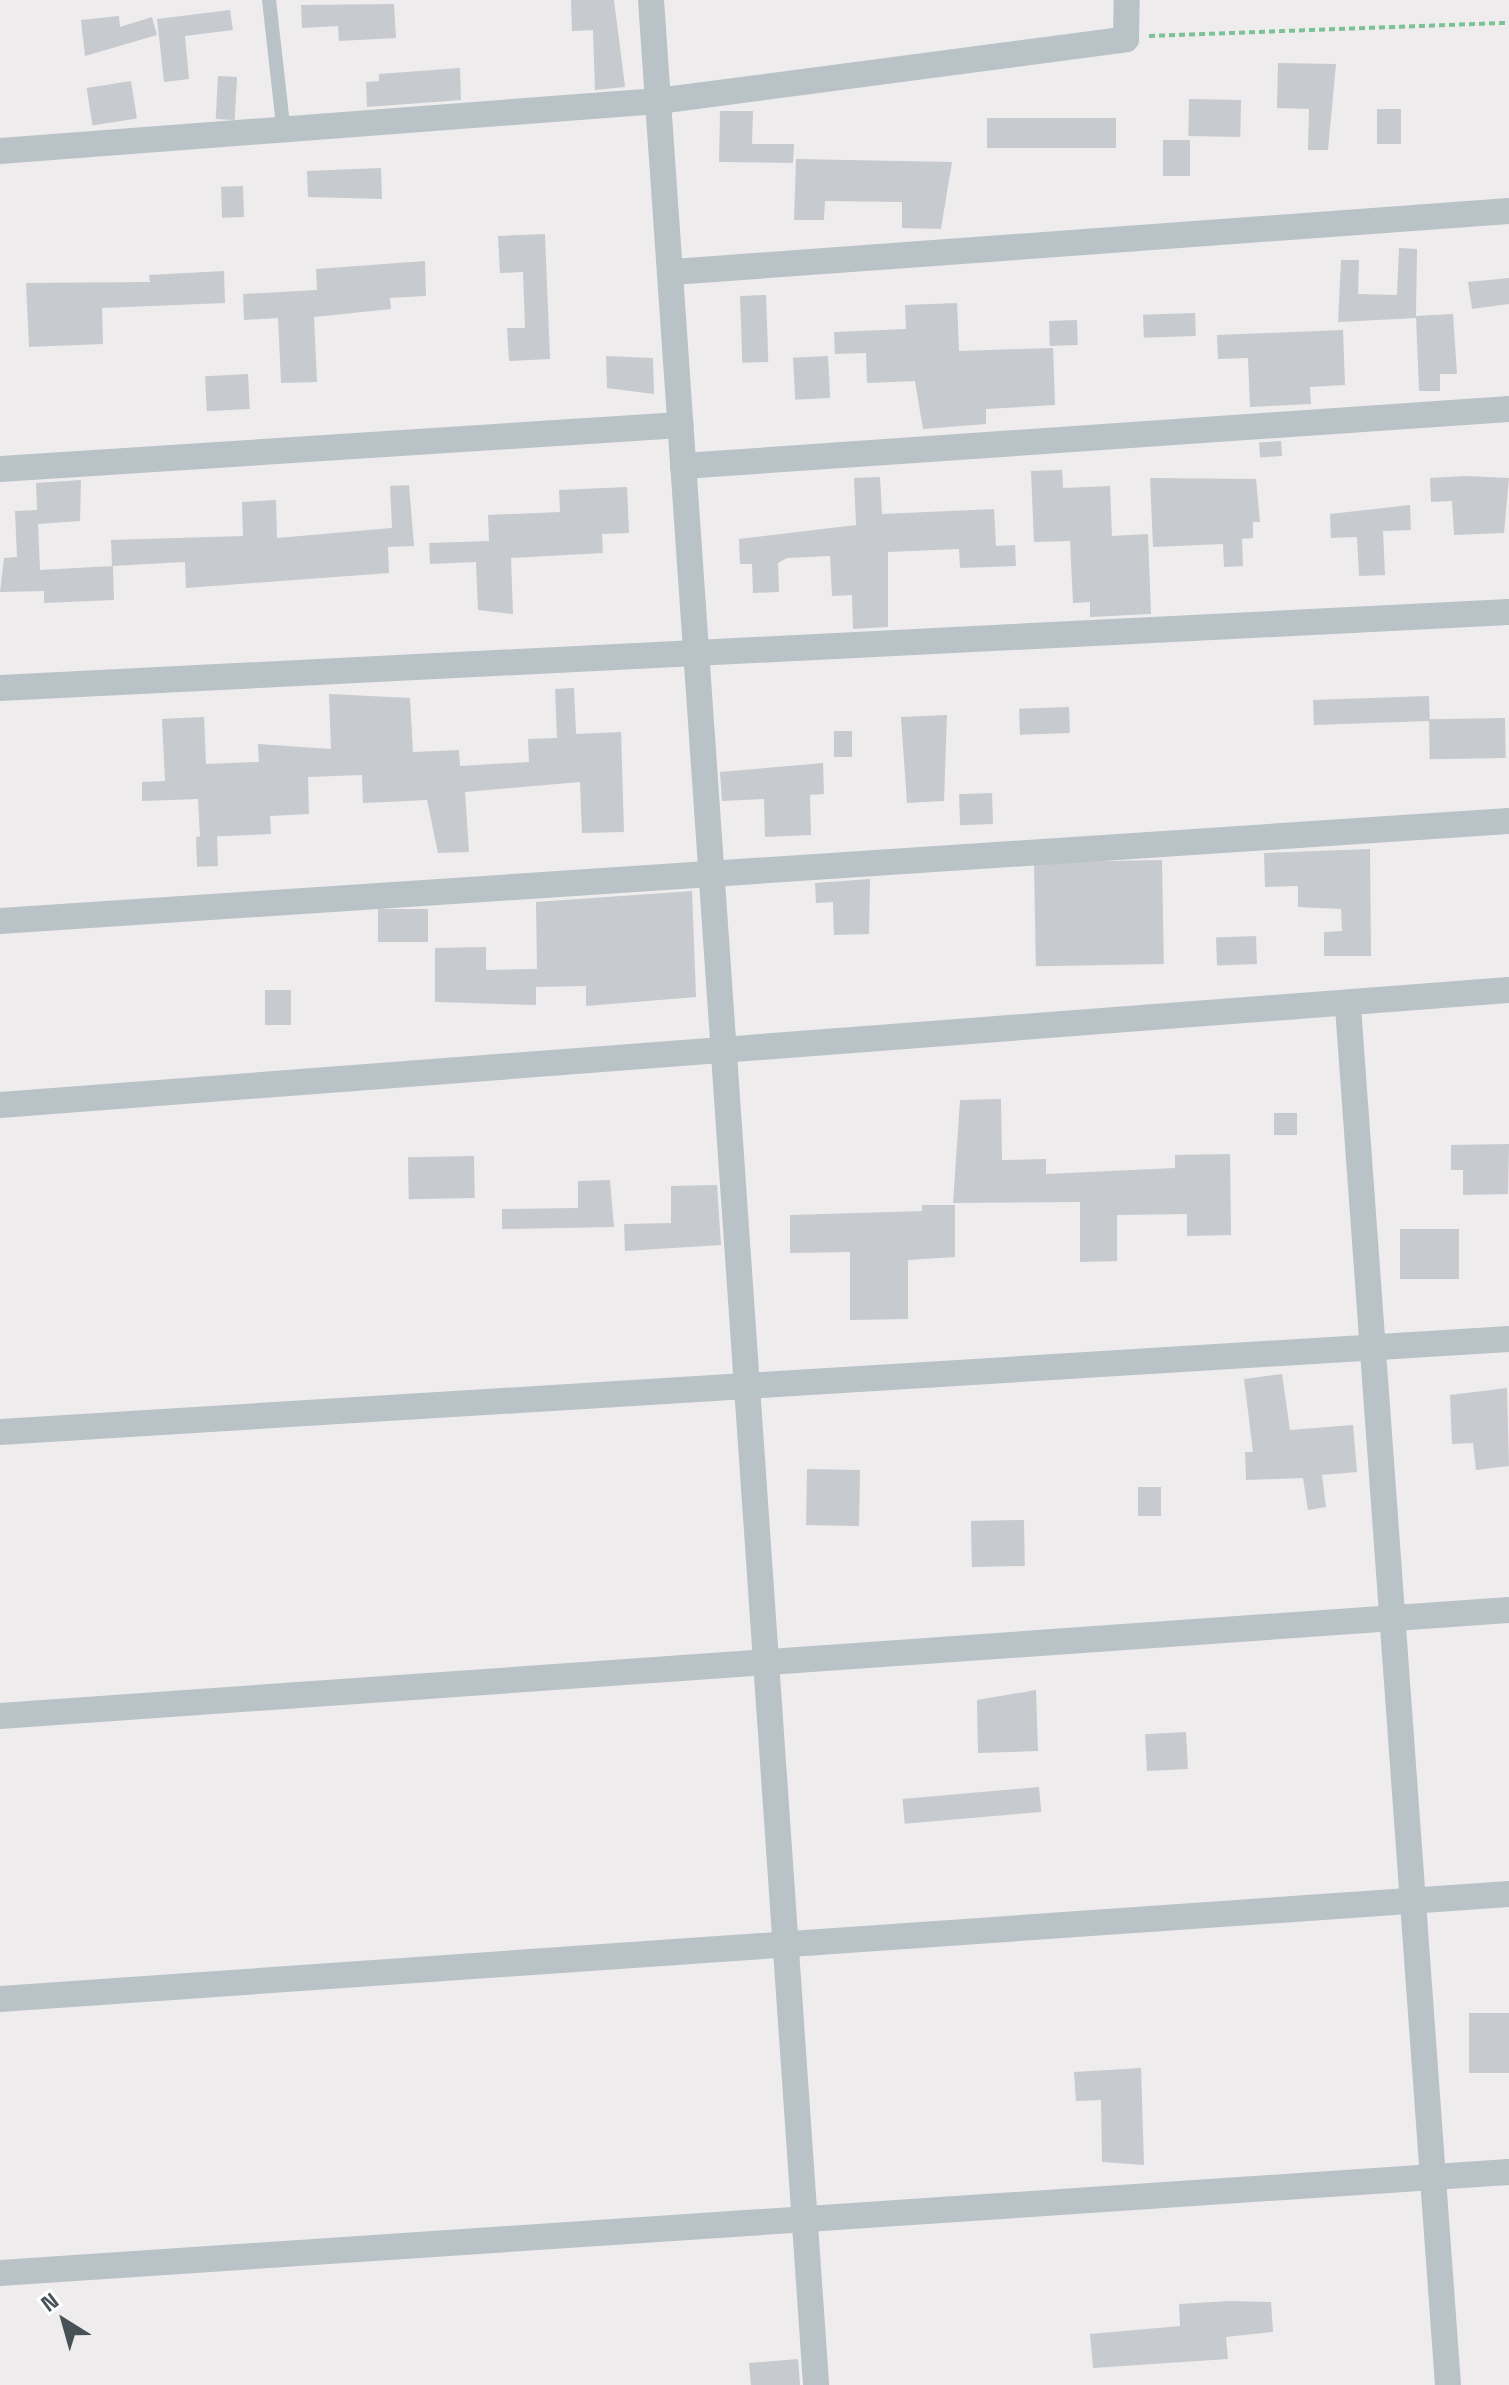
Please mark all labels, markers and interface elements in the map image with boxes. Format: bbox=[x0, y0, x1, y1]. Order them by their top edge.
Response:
north arrow bbox=[24, 2281, 104, 2361]
text: N bbox=[35, 2286, 64, 2317]

